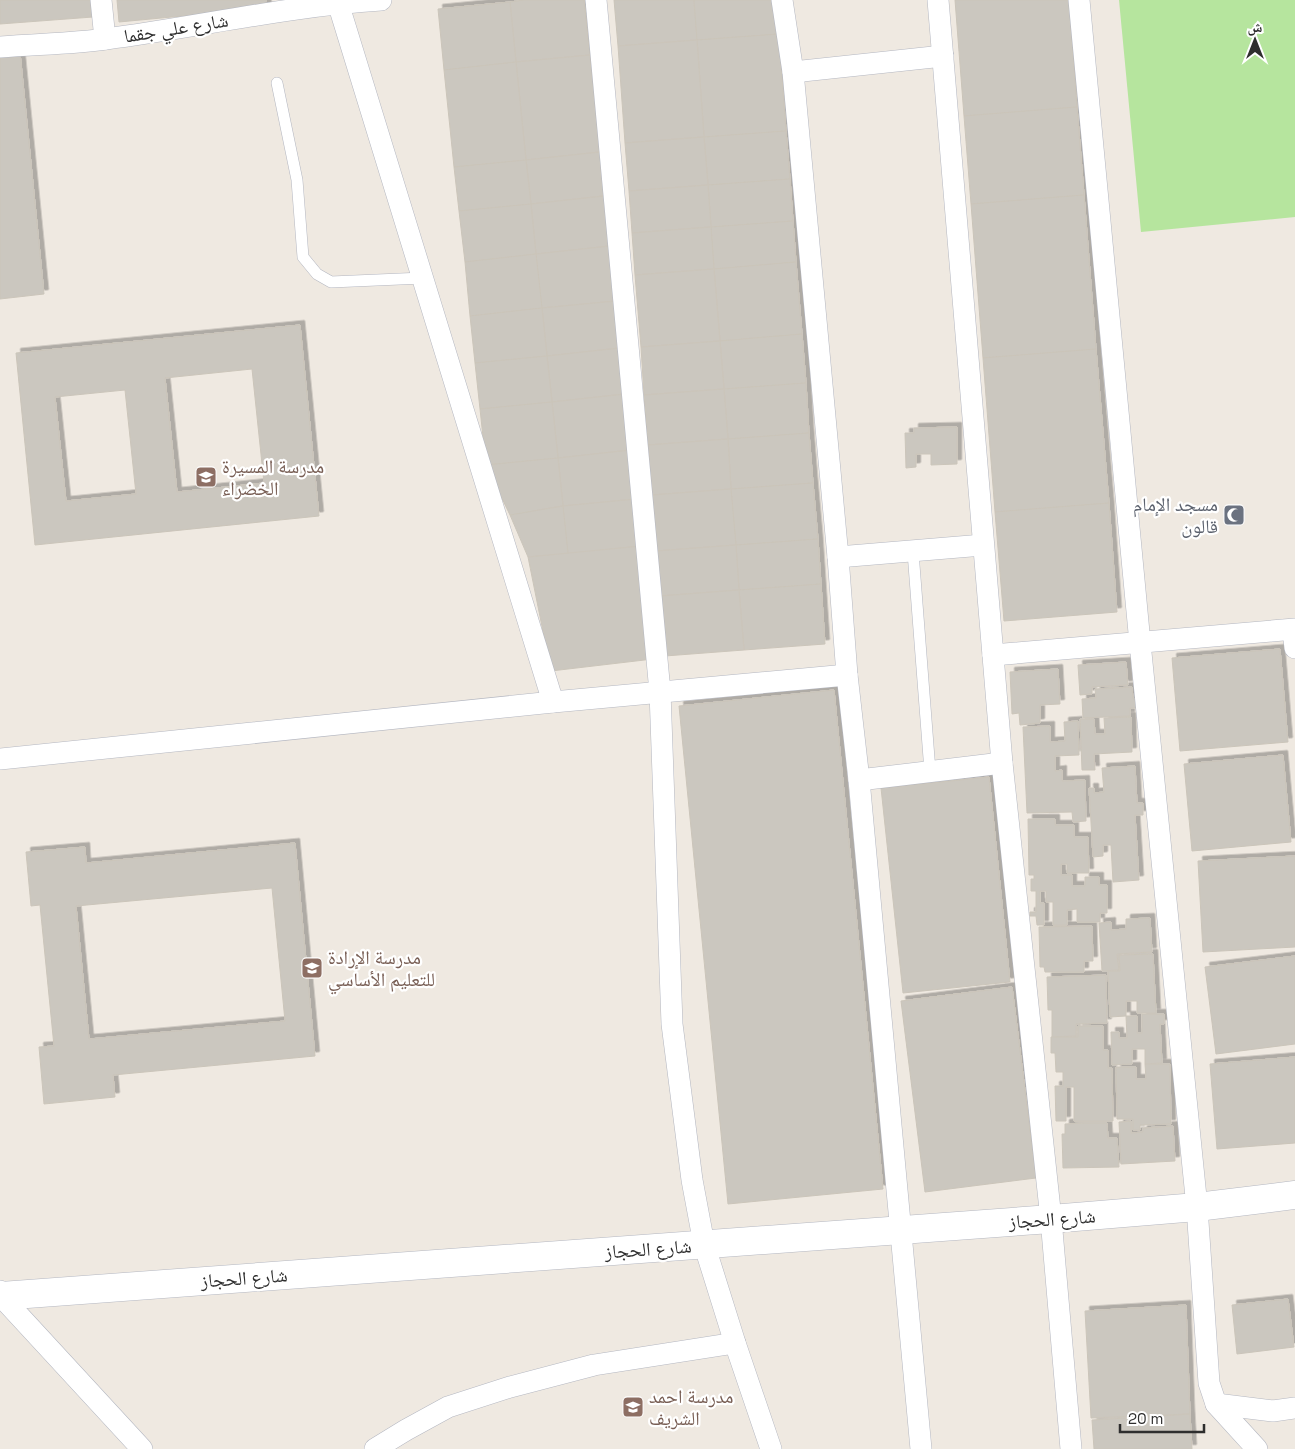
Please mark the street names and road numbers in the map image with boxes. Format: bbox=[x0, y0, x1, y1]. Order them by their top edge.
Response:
street label: شارع علي جقما bbox=[122, 7, 230, 51]
street label: شارع الحجاز bbox=[1007, 1203, 1096, 1235]
street label: شارع الحجاز bbox=[603, 1233, 692, 1265]
street label: شارع الحجاز bbox=[199, 1262, 288, 1294]

